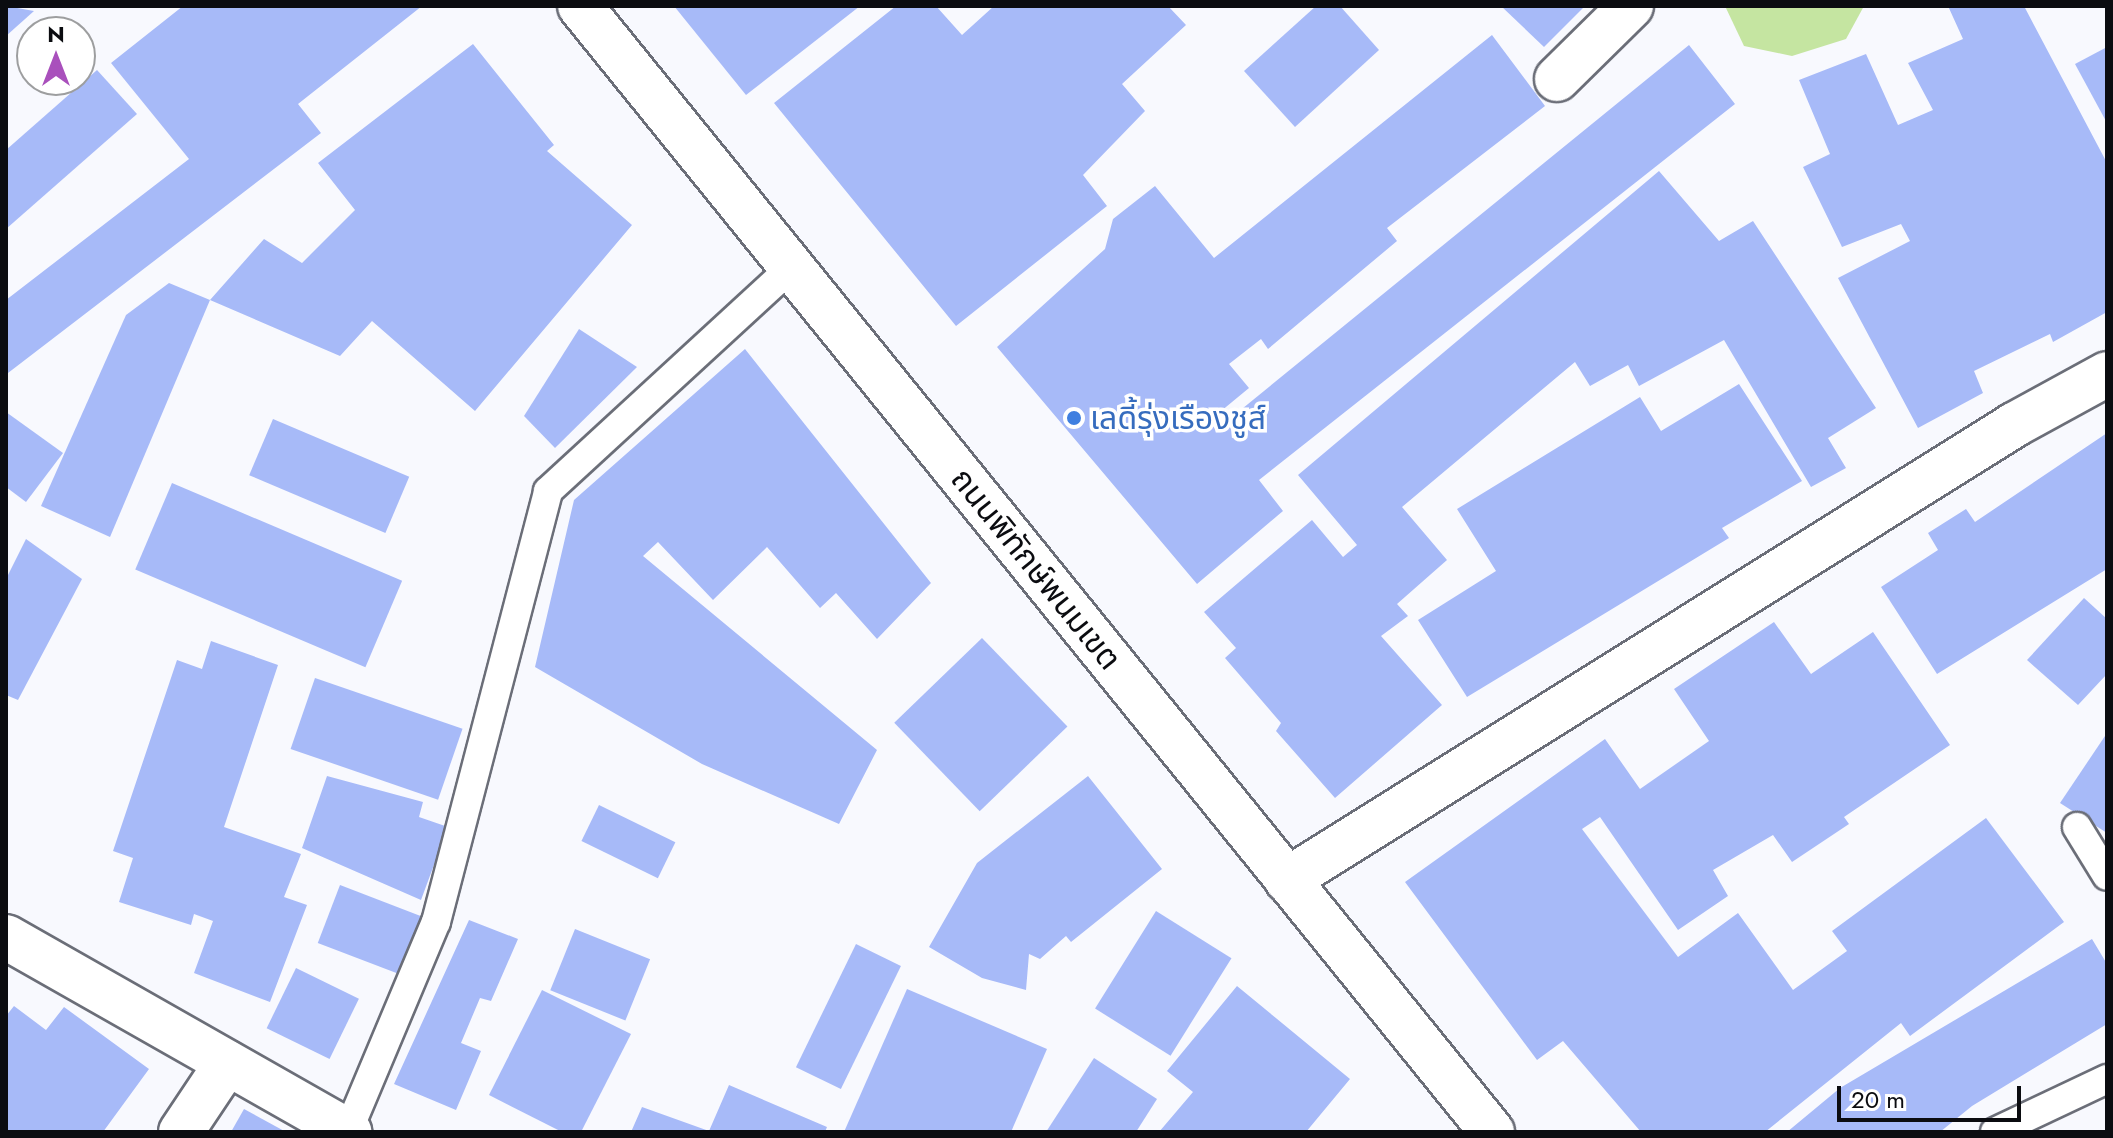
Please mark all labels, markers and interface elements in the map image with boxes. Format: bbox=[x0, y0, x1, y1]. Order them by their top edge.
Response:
north arrow bbox=[16, 16, 96, 96]
text: N bbox=[47, 18, 65, 50]
place label: เลดี้รุ่งเรืองชูส์ bbox=[1090, 399, 1266, 437]
marker: เลดี้รุ่งเรืองชูส์ bbox=[1065, 409, 1083, 427]
street label: ถนนพิทักษ์พนมเขต bbox=[943, 460, 1129, 678]
scale bar bbox=[1841, 1070, 2025, 1120]
text: 20 m bbox=[1851, 1082, 1905, 1117]

